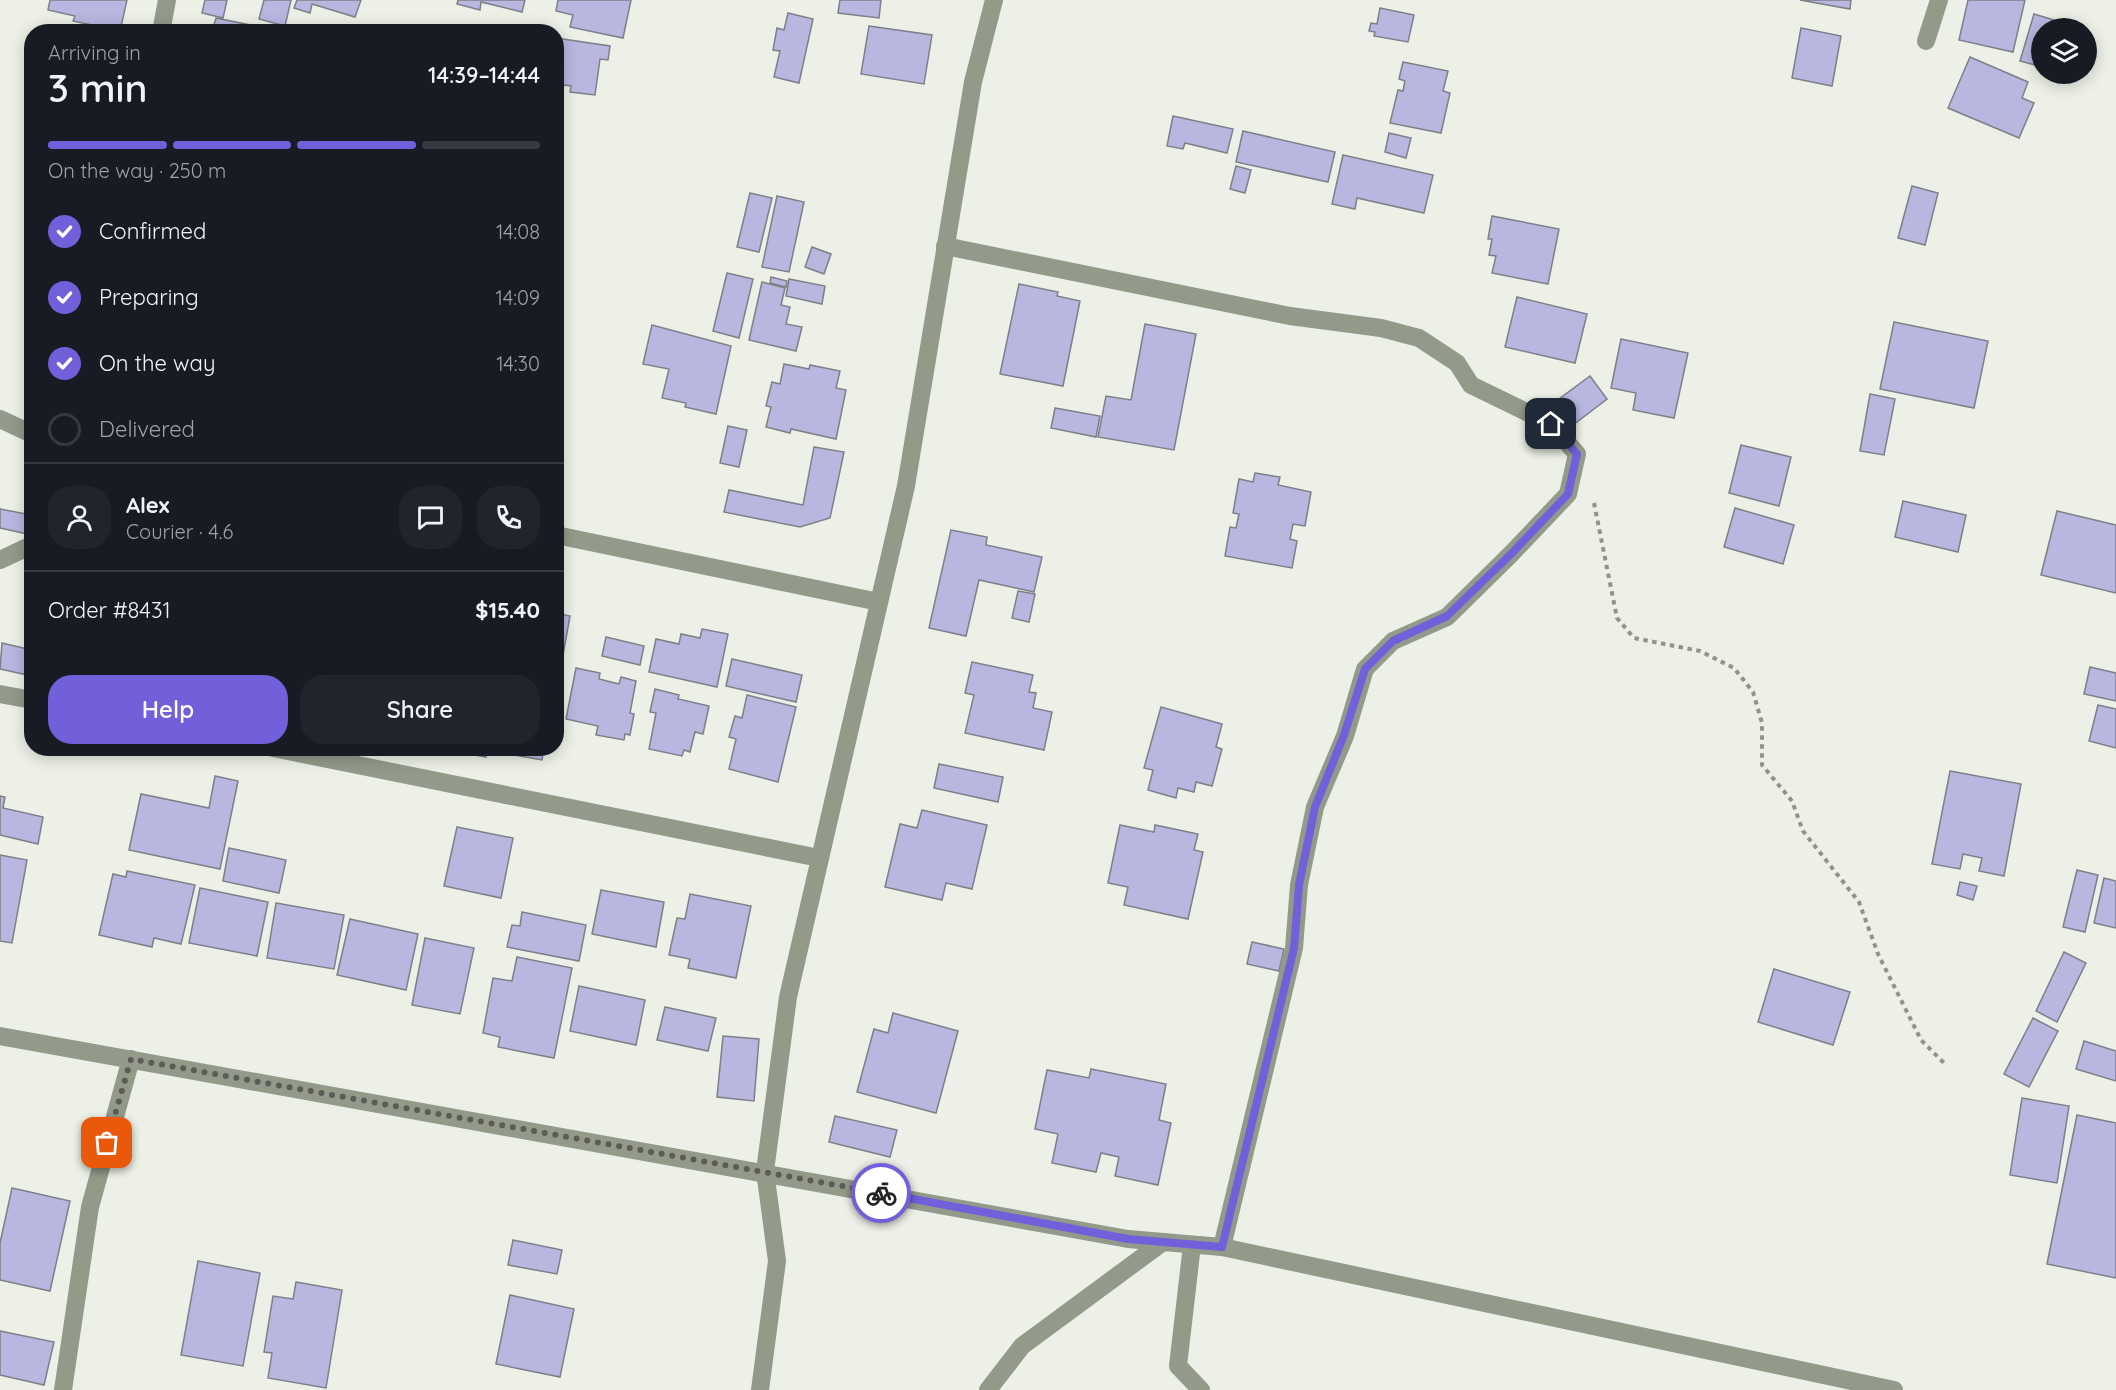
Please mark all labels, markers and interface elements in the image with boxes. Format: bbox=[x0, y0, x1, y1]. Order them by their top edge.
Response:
map controls bbox=[2031, 18, 2097, 84]
button: layers bbox=[2031, 18, 2097, 84]
text: Arriving in bbox=[48, 40, 141, 65]
text: 14:39–14:44 bbox=[428, 61, 540, 89]
text: 3 min bbox=[48, 63, 147, 112]
text: On the way · 250 m bbox=[48, 158, 226, 183]
icon: check bbox=[48, 215, 81, 248]
text: Confirmed bbox=[99, 217, 206, 245]
text: 14:08 bbox=[496, 219, 540, 244]
icon: check bbox=[48, 281, 81, 314]
text: Preparing bbox=[99, 283, 199, 311]
text: 14:09 bbox=[496, 285, 540, 310]
icon: check bbox=[48, 347, 81, 380]
text: On the way bbox=[99, 349, 215, 377]
text: 14:30 bbox=[496, 351, 540, 376]
pin bbox=[1525, 398, 1576, 449]
icon: home bbox=[1534, 407, 1567, 440]
text: Delivered bbox=[99, 415, 195, 443]
button: person bbox=[48, 486, 111, 549]
button: chat bbox=[399, 486, 462, 549]
button: phone bbox=[477, 486, 540, 549]
text: Alex bbox=[126, 491, 169, 519]
text: Courier · 4.6 bbox=[126, 519, 233, 544]
text: Order #8431 bbox=[48, 596, 171, 624]
text: $15.40 bbox=[475, 596, 540, 624]
button: Help bbox=[48, 675, 288, 744]
button: Share bbox=[300, 675, 540, 744]
pin bbox=[81, 1117, 132, 1168]
icon: bag bbox=[90, 1126, 123, 1159]
courier bbox=[851, 1163, 911, 1223]
icon: bike bbox=[865, 1177, 898, 1210]

